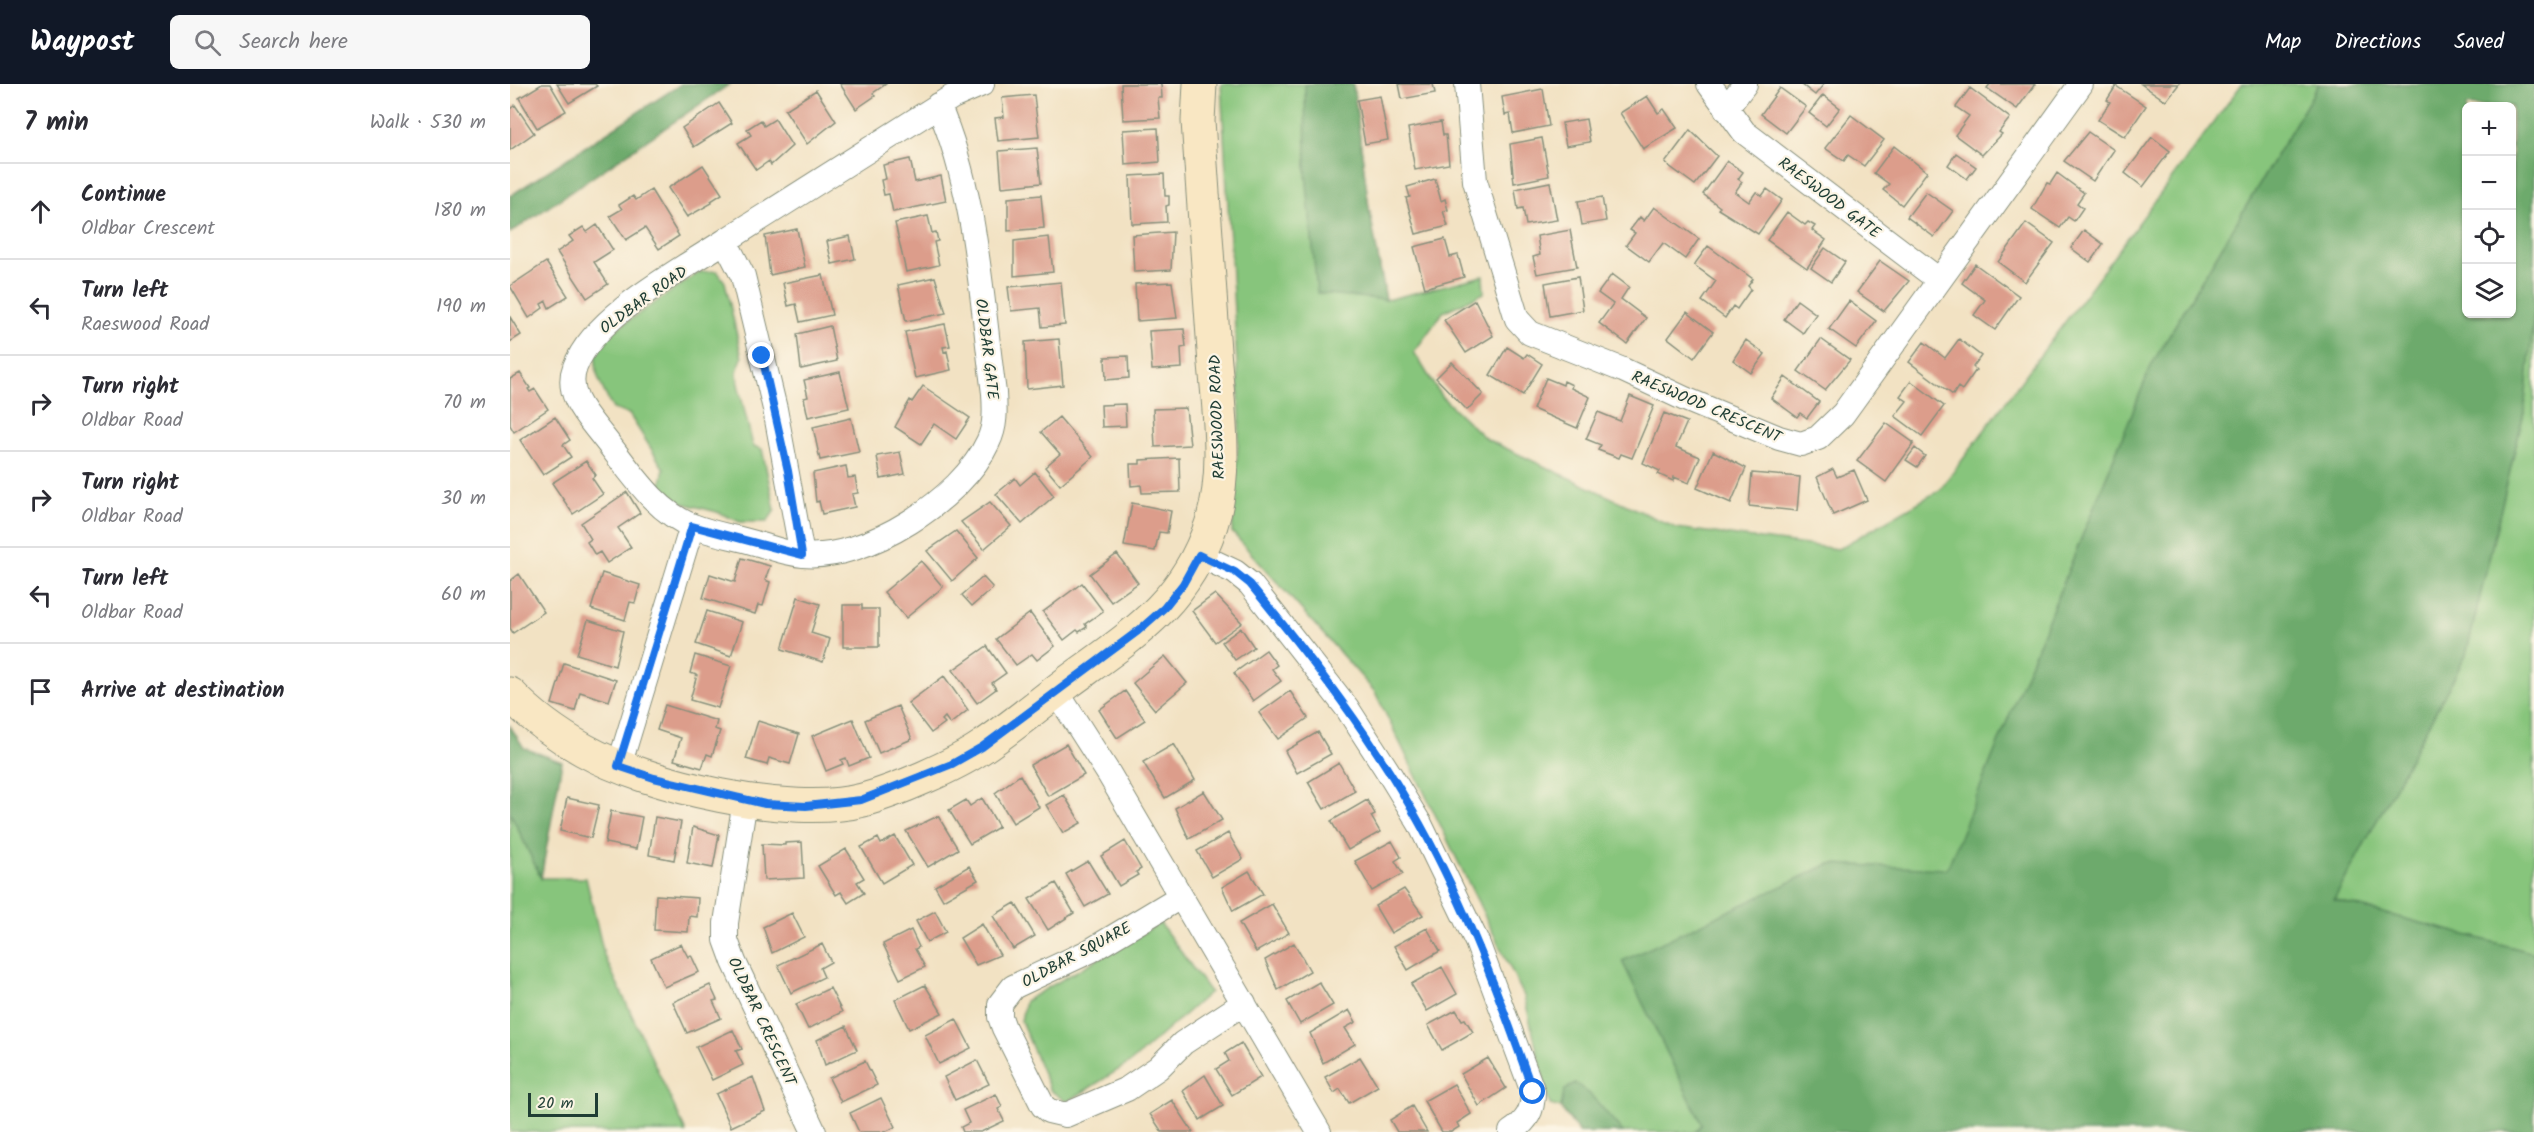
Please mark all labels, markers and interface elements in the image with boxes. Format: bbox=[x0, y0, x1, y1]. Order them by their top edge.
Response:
search box bbox=[170, 15, 590, 69]
text: Waypost bbox=[30, 20, 134, 65]
text: Search here bbox=[239, 25, 348, 60]
icon: search bbox=[191, 26, 224, 59]
text: Map bbox=[2265, 26, 2301, 59]
text: Directions bbox=[2334, 26, 2421, 59]
text: Saved bbox=[2454, 26, 2504, 59]
text: 7 min bbox=[24, 102, 89, 144]
map controls bbox=[2462, 102, 2516, 318]
button: + bbox=[2462, 102, 2516, 156]
text: Walk · 530 m bbox=[370, 107, 486, 139]
street label: RAESWOOD GATE bbox=[1772, 151, 1886, 246]
button: − bbox=[2462, 156, 2516, 210]
text: Continue bbox=[81, 178, 166, 213]
icon: ahead bbox=[24, 195, 57, 228]
text: 180 m bbox=[434, 195, 486, 227]
button: locate bbox=[2462, 210, 2516, 264]
text: Oldbar Crescent bbox=[81, 213, 215, 245]
street label: OLDBAR ROAD bbox=[595, 260, 693, 341]
button: layers bbox=[2462, 264, 2516, 318]
text: Turn left bbox=[81, 274, 168, 309]
icon: left bbox=[24, 291, 57, 324]
text: 190 m bbox=[436, 291, 486, 323]
street label: OLDBAR GATE bbox=[968, 297, 1005, 402]
text: Raeswood Road bbox=[81, 309, 209, 341]
route end bbox=[748, 342, 774, 368]
street label: RAESWOOD ROAD bbox=[1203, 354, 1232, 480]
street label: RAESWOOD CRESCENT bbox=[1627, 364, 1787, 451]
text: Turn right bbox=[81, 370, 179, 405]
icon: right bbox=[24, 387, 57, 420]
text: 70 m bbox=[443, 387, 486, 419]
text: Oldbar Road bbox=[81, 405, 183, 437]
text: Turn right bbox=[81, 466, 179, 501]
icon: right bbox=[24, 483, 57, 516]
text: 30 m bbox=[441, 483, 486, 515]
text: Oldbar Road bbox=[81, 501, 183, 533]
text: Turn left bbox=[81, 562, 168, 597]
icon: left bbox=[24, 579, 57, 612]
text: 60 m bbox=[441, 579, 486, 611]
text: Oldbar Road bbox=[81, 597, 183, 629]
text: Arrive at destination bbox=[81, 674, 284, 709]
icon: arrive bbox=[24, 675, 57, 708]
street label: OLDBAR SQUARE bbox=[1017, 916, 1137, 995]
street label: OLDBAR CRESCENT bbox=[721, 953, 803, 1092]
route start bbox=[1519, 1078, 1545, 1104]
scale bar bbox=[528, 1090, 598, 1118]
text: 20 m bbox=[537, 1091, 573, 1116]

